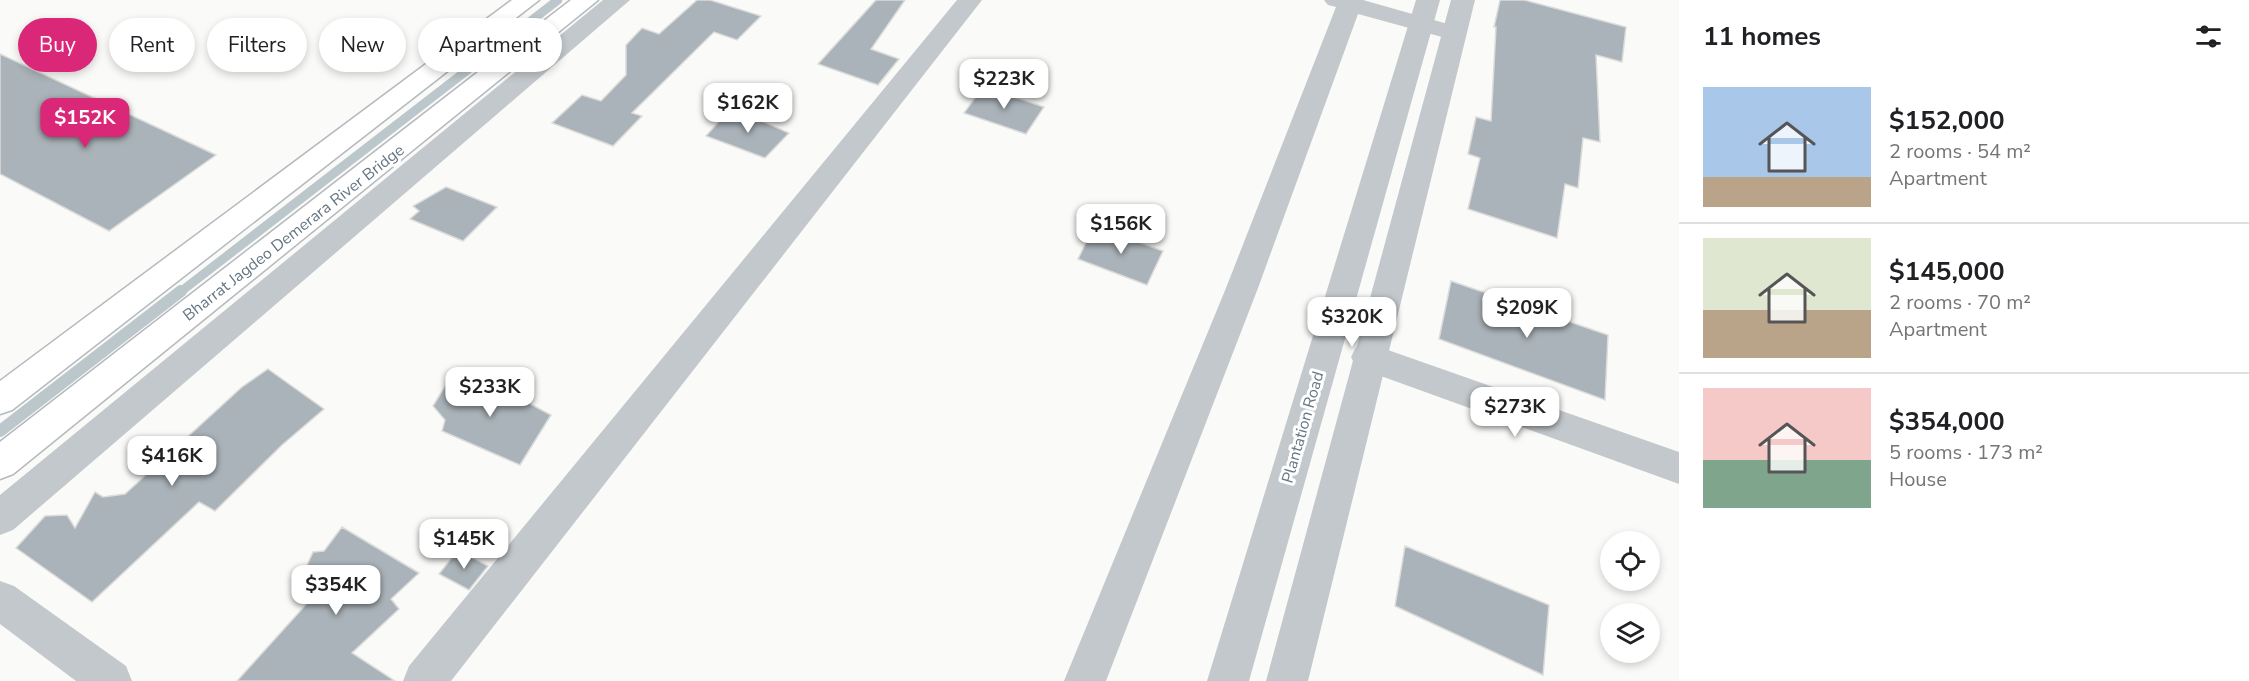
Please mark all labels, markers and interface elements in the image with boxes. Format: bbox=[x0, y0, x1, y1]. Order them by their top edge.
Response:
chip: Buy bbox=[18, 18, 97, 72]
chip: Rent bbox=[109, 18, 195, 72]
chip: Filters bbox=[207, 18, 307, 72]
chip: New bbox=[319, 18, 406, 72]
chip: Apartment bbox=[418, 18, 562, 72]
text: 11 homes bbox=[1703, 19, 1821, 54]
icon: filters bbox=[2192, 20, 2225, 53]
pin: $223K bbox=[962, 59, 1046, 110]
text: $223K bbox=[973, 65, 1035, 92]
pin: $162K bbox=[706, 83, 790, 134]
text: $162K bbox=[717, 89, 779, 116]
pin: $152K bbox=[43, 98, 127, 149]
text: $152,000 bbox=[1889, 103, 2005, 138]
text: $152K bbox=[54, 104, 116, 131]
icon: home bbox=[1751, 111, 1823, 183]
text: 2 rooms · 54 m² bbox=[1889, 138, 2031, 165]
street label: Bharrat Jagdeo Demerara River Bridge bbox=[178, 139, 409, 326]
text: Apartment bbox=[1889, 165, 1987, 192]
pin: $156K bbox=[1079, 204, 1163, 255]
text: $156K bbox=[1090, 210, 1152, 237]
text: $145,000 bbox=[1889, 254, 2005, 289]
icon: home bbox=[1751, 262, 1823, 334]
pin: $209K bbox=[1485, 288, 1569, 339]
text: 2 rooms · 70 m² bbox=[1889, 289, 2031, 316]
text: $209K bbox=[1496, 294, 1558, 321]
pin: $320K bbox=[1310, 297, 1394, 348]
text: $320K bbox=[1321, 303, 1383, 330]
text: Apartment bbox=[1889, 316, 1987, 343]
pin: $233K bbox=[448, 367, 532, 418]
street label: Plantation Road bbox=[1277, 369, 1329, 486]
text: $233K bbox=[459, 373, 521, 400]
pin: $273K bbox=[1473, 387, 1557, 438]
text: $273K bbox=[1484, 393, 1546, 420]
text: $354,000 bbox=[1889, 404, 2005, 439]
icon: home bbox=[1751, 412, 1823, 484]
pin: $416K bbox=[130, 436, 214, 487]
text: 5 rooms · 173 m² bbox=[1889, 439, 2043, 466]
text: $416K bbox=[141, 442, 203, 469]
text: House bbox=[1889, 466, 1947, 493]
pin: $145K bbox=[422, 519, 506, 570]
text: $145K bbox=[433, 525, 495, 552]
map controls bbox=[1600, 531, 1660, 663]
button: locate bbox=[1600, 531, 1660, 591]
pin: $354K bbox=[294, 565, 378, 616]
text: $354K bbox=[305, 571, 367, 598]
button: layers bbox=[1600, 603, 1660, 663]

